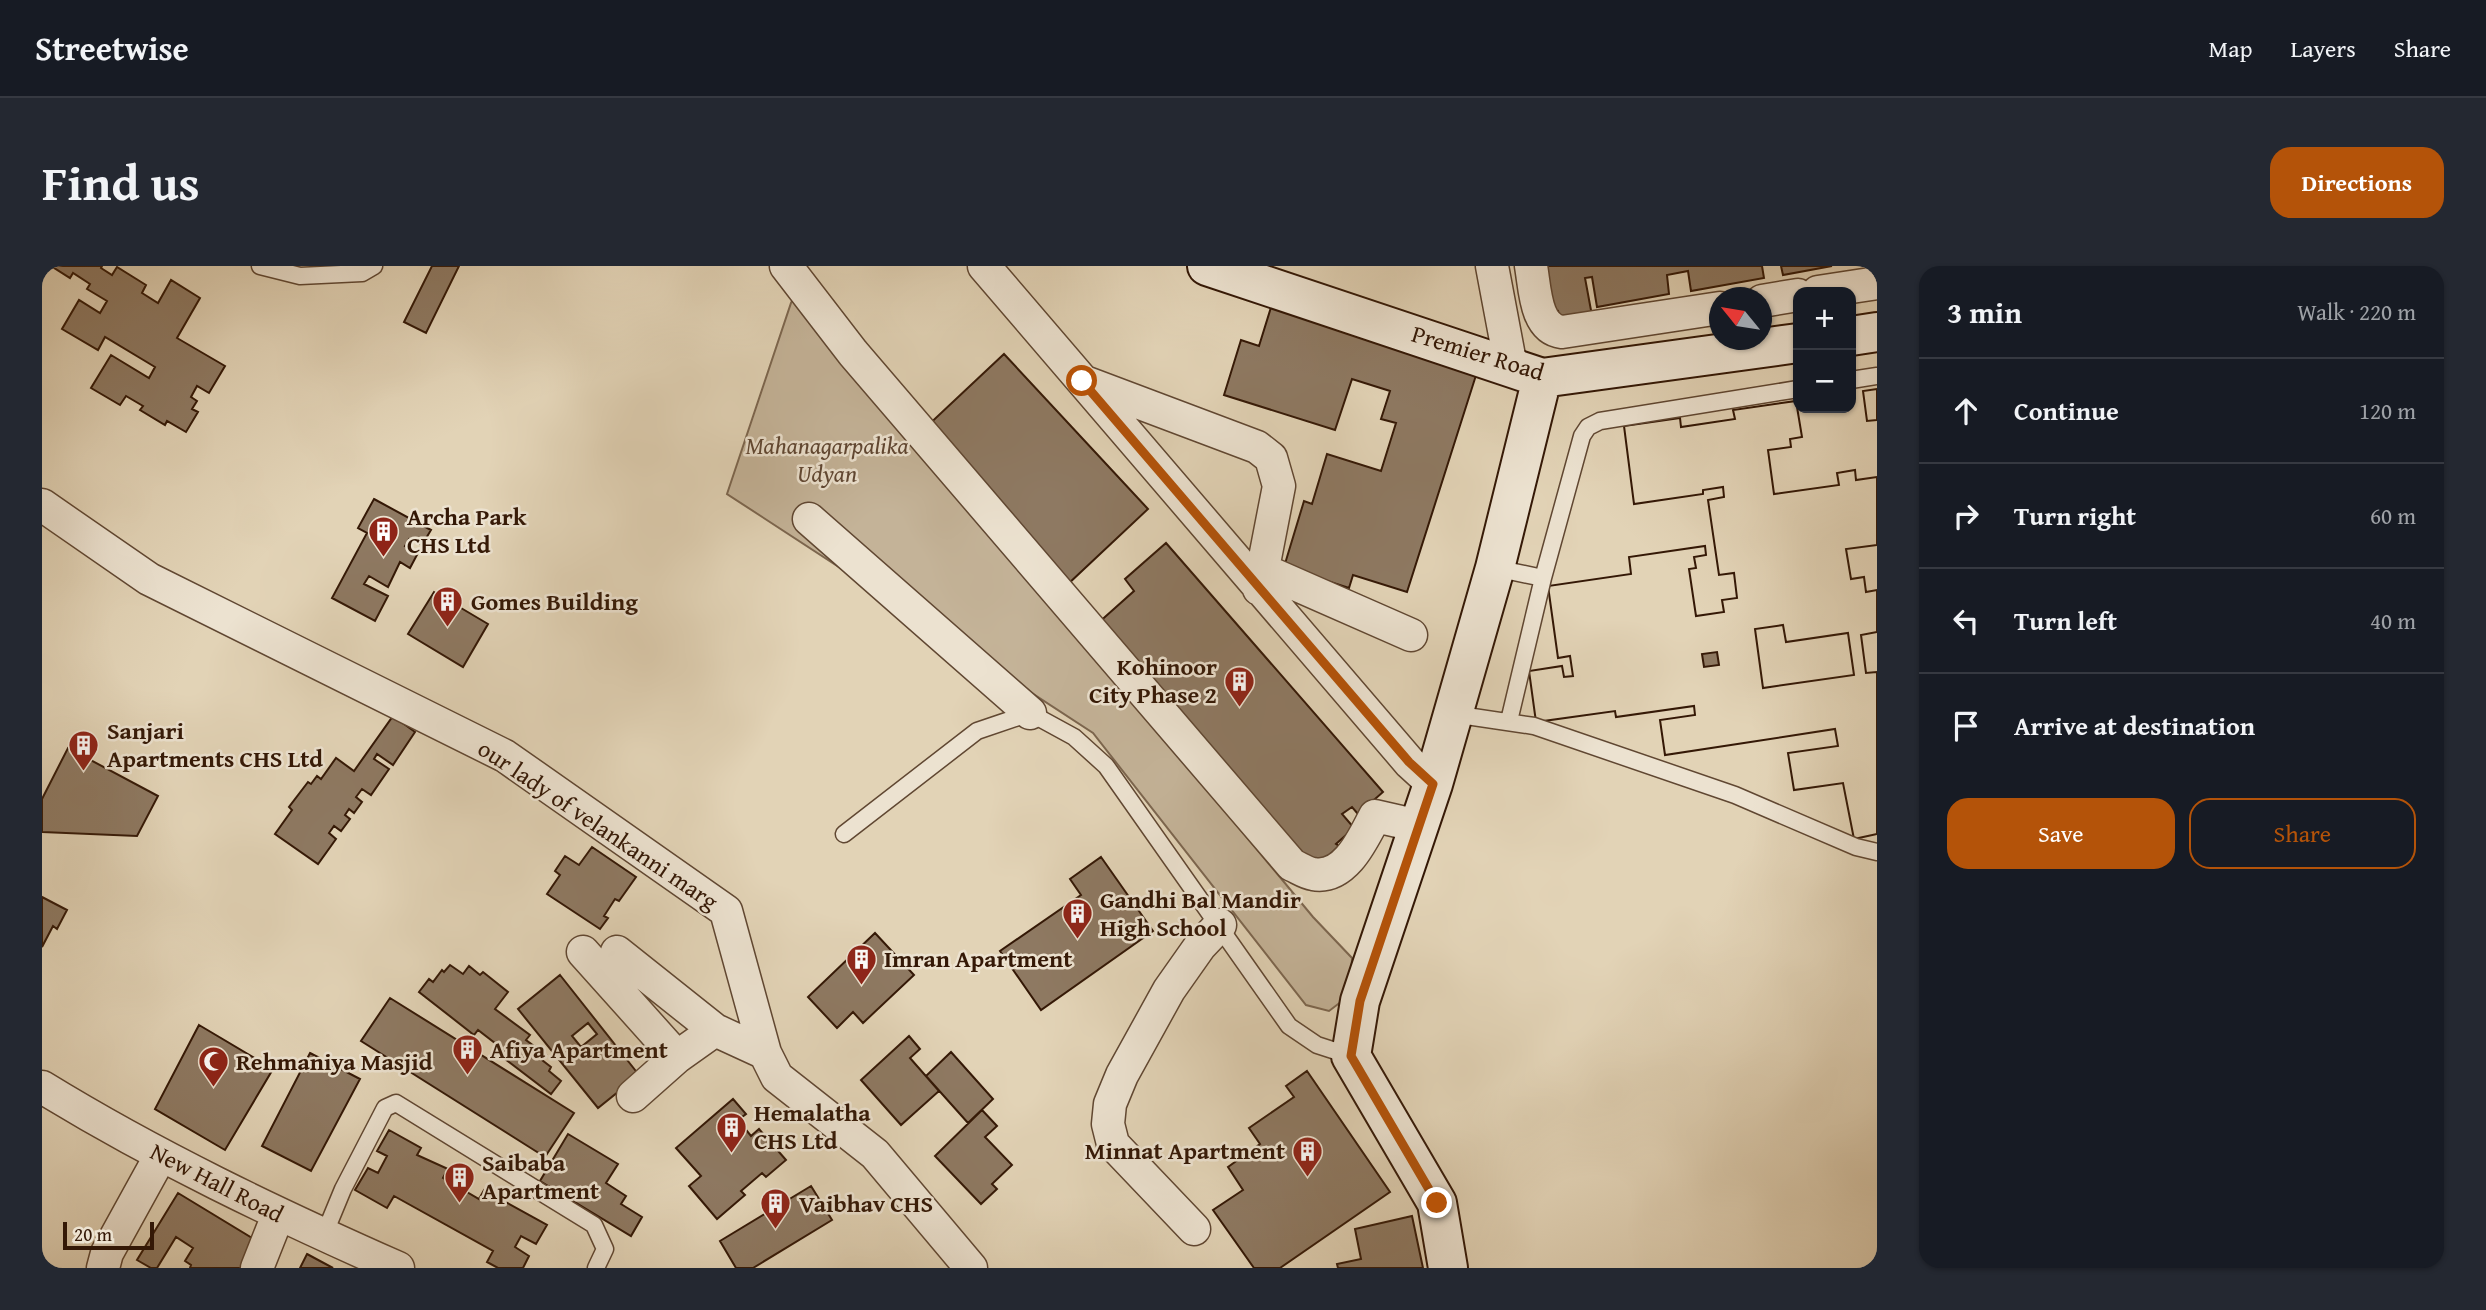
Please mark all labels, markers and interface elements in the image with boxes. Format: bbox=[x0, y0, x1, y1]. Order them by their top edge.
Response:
text: Streetwise bbox=[35, 24, 189, 72]
text: Map bbox=[2209, 31, 2252, 66]
text: Layers bbox=[2290, 31, 2356, 66]
text: Share bbox=[2394, 31, 2451, 66]
text: Find us bbox=[42, 146, 200, 218]
button: Directions bbox=[2270, 147, 2444, 218]
north arrow bbox=[1709, 287, 1772, 350]
map controls bbox=[1793, 287, 1856, 413]
button: + bbox=[1793, 287, 1856, 350]
text: 3 min bbox=[1947, 290, 2022, 334]
text: Walk · 220 m bbox=[2297, 295, 2416, 328]
street label: Premier Road bbox=[1408, 316, 1549, 389]
button: − bbox=[1793, 350, 1856, 413]
route start bbox=[1066, 365, 1097, 396]
text: Continue bbox=[2014, 391, 2119, 430]
icon: ahead bbox=[1947, 392, 1985, 430]
text: 120 m bbox=[2359, 394, 2416, 427]
park label: Mahanagarpalika Udyan bbox=[746, 428, 908, 491]
text: Turn right bbox=[2014, 496, 2136, 535]
icon: right bbox=[1947, 497, 1985, 535]
place label: Archa Park CHS Ltd bbox=[407, 499, 527, 562]
text: 60 m bbox=[2370, 499, 2416, 532]
building icon: Archa Park CHS Ltd bbox=[367, 514, 401, 558]
place label: Gomes Building bbox=[471, 584, 638, 619]
building icon: Gomes Building bbox=[431, 585, 465, 629]
text: Turn left bbox=[2014, 601, 2117, 640]
icon: left bbox=[1947, 602, 1985, 640]
text: 40 m bbox=[2370, 604, 2416, 637]
place label: Kohinoor City Phase 2 bbox=[1089, 649, 1217, 712]
building icon: Kohinoor City Phase 2 bbox=[1223, 664, 1257, 708]
text: Arrive at destination bbox=[2014, 706, 2255, 745]
icon: arrive bbox=[1947, 707, 1985, 745]
place label: Sanjari Apartments CHS Ltd bbox=[107, 713, 323, 776]
building icon: Sanjari Apartments CHS Ltd bbox=[67, 728, 101, 772]
street label: our lady of velankanni marg bbox=[471, 731, 726, 918]
button: Save bbox=[1947, 798, 2175, 869]
button: Share bbox=[2189, 798, 2416, 869]
place label: Gandhi Bal Mandir High School bbox=[1100, 882, 1301, 945]
building icon: Gandhi Bal Mandir High School bbox=[1060, 897, 1094, 941]
place label: Imran Apartment bbox=[884, 941, 1072, 976]
building icon: Imran Apartment bbox=[844, 942, 878, 986]
place label: Afiya Apartment bbox=[490, 1032, 668, 1067]
building icon: Afiya Apartment bbox=[450, 1033, 484, 1077]
place label: Rehmaniya Masjid bbox=[236, 1044, 433, 1079]
mosque icon: Rehmaniya Masjid bbox=[196, 1045, 230, 1089]
place label: Hemalatha CHS Ltd bbox=[754, 1095, 871, 1158]
building icon: Hemalatha CHS Ltd bbox=[714, 1110, 748, 1154]
place label: Minnat Apartment bbox=[1085, 1133, 1285, 1168]
street label: New Hall Road bbox=[144, 1134, 290, 1231]
building icon: Minnat Apartment bbox=[1291, 1134, 1325, 1178]
place label: Saibaba Apartment bbox=[482, 1145, 599, 1208]
building icon: Saibaba Apartment bbox=[442, 1160, 476, 1204]
place label: Vaibhav CHS bbox=[799, 1186, 933, 1221]
building icon: Vaibhav CHS bbox=[759, 1187, 793, 1231]
route end bbox=[1421, 1187, 1452, 1218]
scale bar bbox=[63, 1219, 154, 1251]
text: 20 m bbox=[74, 1220, 112, 1248]

